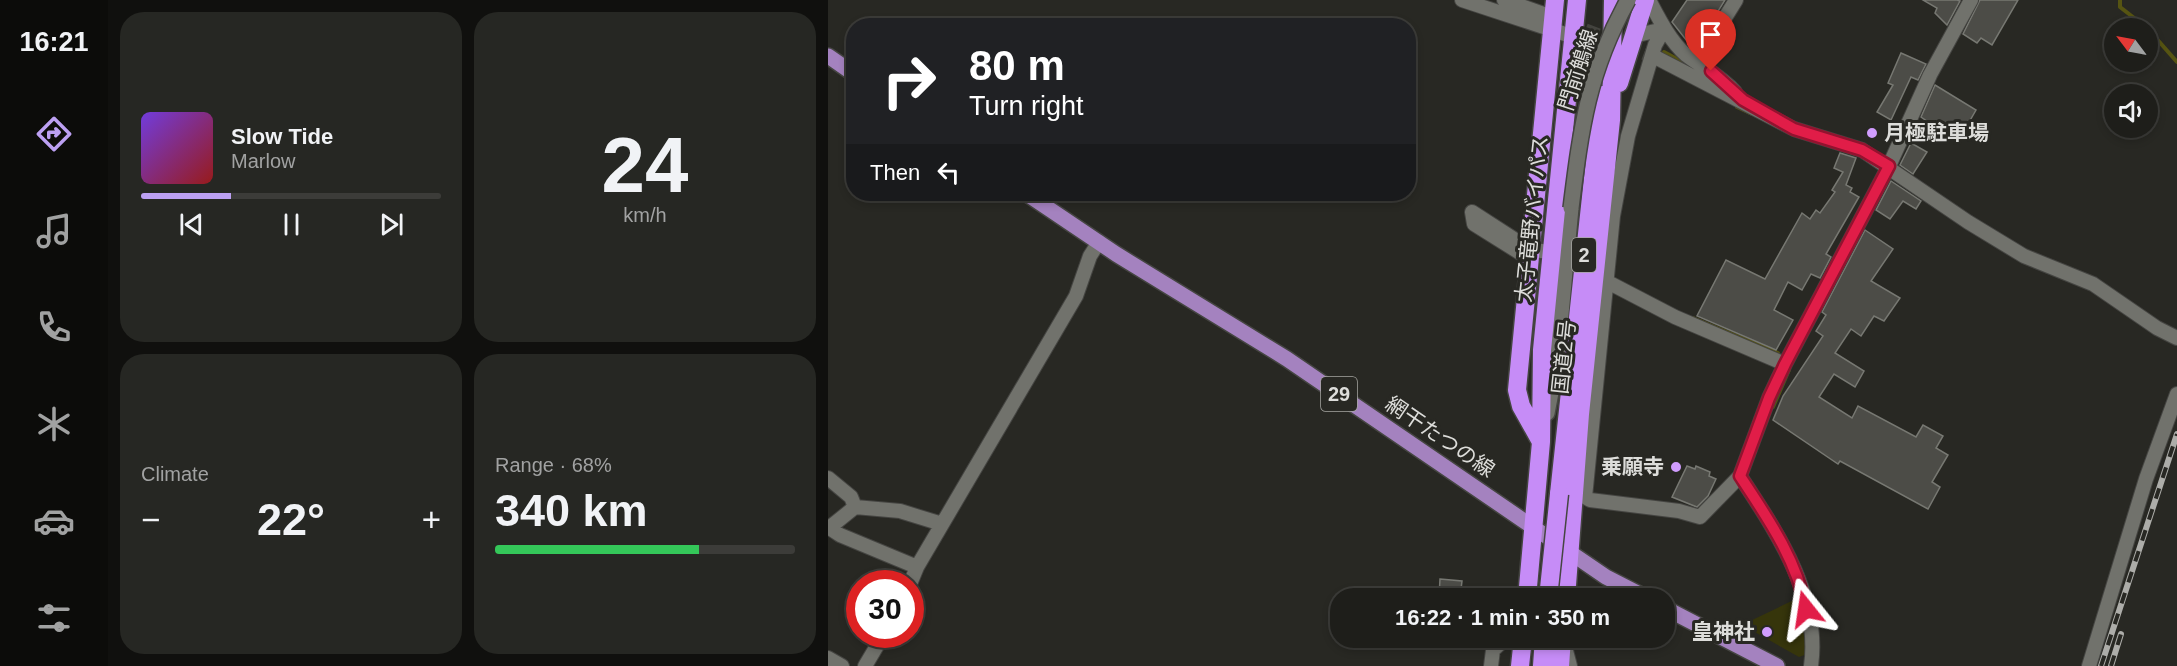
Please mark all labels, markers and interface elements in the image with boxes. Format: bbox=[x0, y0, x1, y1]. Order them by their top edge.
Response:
pin bbox=[1685, 9, 1736, 71]
icon: arrive bbox=[1694, 18, 1727, 51]
north arrow bbox=[2104, 18, 2158, 72]
map controls bbox=[2104, 18, 2158, 138]
street label: 門前鵤線 bbox=[1554, 26, 1601, 113]
text: 16:21 bbox=[19, 27, 89, 57]
icon: right bbox=[870, 42, 948, 120]
text: 80 m bbox=[969, 42, 1065, 89]
button: sound bbox=[2104, 84, 2158, 138]
text: Turn right bbox=[969, 91, 1084, 121]
icon: directions bbox=[33, 113, 75, 155]
text: 24 bbox=[602, 121, 688, 209]
place label: 月極駐車場 bbox=[1884, 121, 1989, 144]
text: Slow Tide bbox=[231, 124, 333, 149]
marker: 月極駐車場 bbox=[1865, 126, 1879, 140]
street label: 太子竜野バイパス bbox=[1511, 134, 1552, 303]
text: Marlow bbox=[231, 150, 295, 172]
icon: left bbox=[932, 156, 965, 189]
text: Then bbox=[870, 160, 920, 185]
text: km/h bbox=[623, 204, 667, 226]
icon: previous bbox=[175, 208, 208, 241]
icon: pause bbox=[275, 208, 308, 241]
icon: next bbox=[375, 208, 408, 241]
icon: music bbox=[33, 210, 75, 252]
road number: 2 bbox=[1572, 238, 1596, 272]
icon: phone bbox=[33, 306, 75, 348]
street label: 国道2号 bbox=[1548, 319, 1579, 395]
road number: 29 bbox=[1321, 377, 1357, 411]
street label: 網干たつの線 bbox=[1382, 392, 1499, 481]
icon: climate bbox=[33, 403, 75, 445]
text: Range · 68% bbox=[495, 454, 612, 476]
place label: 乗願寺 bbox=[1601, 455, 1664, 478]
marker: 乗願寺 bbox=[1669, 460, 1683, 474]
text: Climate bbox=[141, 463, 209, 485]
text: 340 km bbox=[495, 485, 648, 536]
text: 22° bbox=[257, 494, 325, 545]
icon: car bbox=[33, 500, 75, 542]
text: − bbox=[141, 501, 160, 538]
text: + bbox=[422, 501, 441, 538]
speed limit sign: 30 bbox=[846, 570, 924, 648]
position arrow bbox=[1774, 577, 1838, 641]
icon: filters bbox=[33, 597, 75, 639]
text: 16:22 · 1 min · 350 m bbox=[1395, 605, 1610, 630]
place label: 皇神社 bbox=[1692, 620, 1755, 643]
marker: 皇神社 bbox=[1760, 625, 1774, 639]

